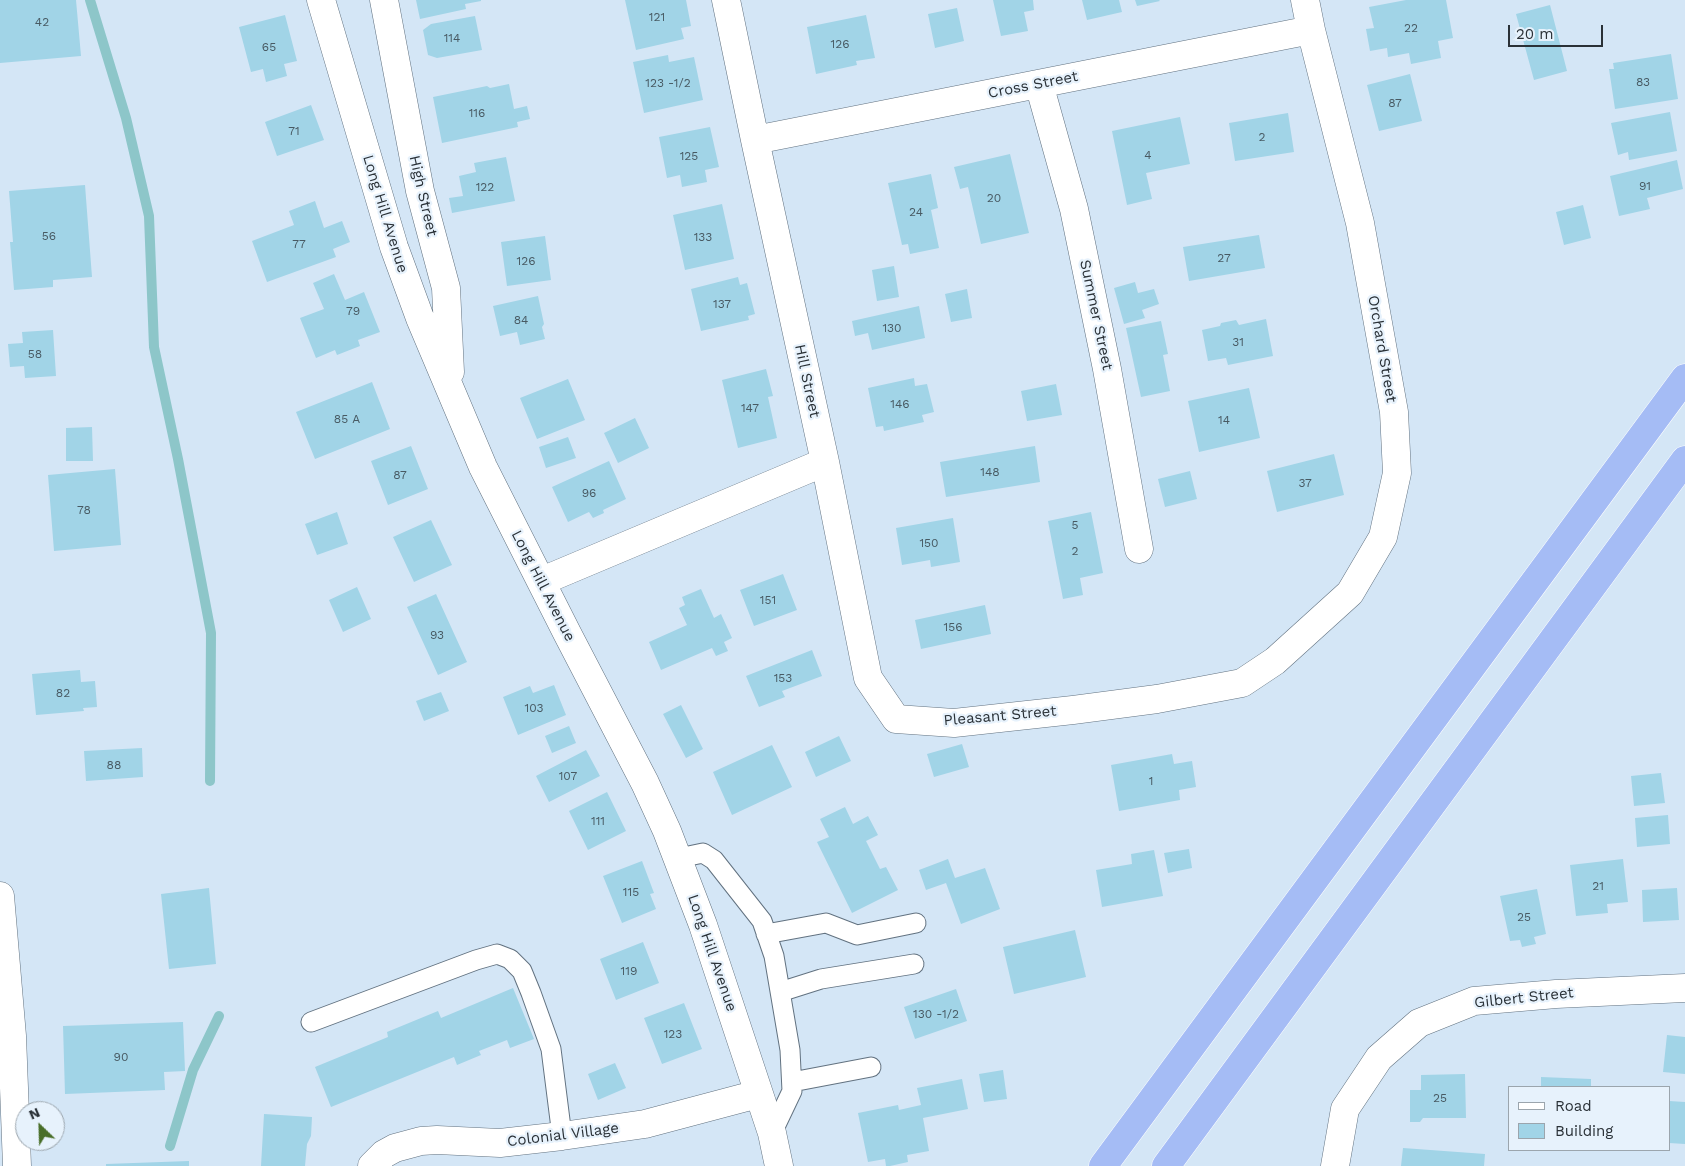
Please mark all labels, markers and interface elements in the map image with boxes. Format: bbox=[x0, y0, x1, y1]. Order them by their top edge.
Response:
house number: 121 bbox=[649, 10, 665, 24]
house number: 42 bbox=[35, 15, 49, 29]
scale bar bbox=[1510, 15, 1605, 47]
house number: 22 bbox=[1404, 21, 1418, 35]
text: 20 m bbox=[1516, 25, 1554, 43]
house number: 114 bbox=[444, 31, 460, 45]
house number: 126 bbox=[831, 37, 849, 51]
house number: 65 bbox=[262, 40, 276, 54]
street label: Cross Street bbox=[986, 67, 1080, 103]
house number: 83 bbox=[1636, 75, 1650, 89]
house number: 123 -1/2 bbox=[645, 76, 691, 90]
house number: 87 bbox=[1388, 96, 1402, 110]
house number: 116 bbox=[469, 106, 485, 120]
house number: 71 bbox=[288, 124, 300, 138]
house number: 2 bbox=[1259, 130, 1265, 144]
house number: 4 bbox=[1144, 148, 1152, 162]
house number: 125 bbox=[680, 149, 698, 163]
street label: Long Hill Avenue bbox=[358, 153, 412, 275]
street label: High Street bbox=[405, 154, 441, 238]
house number: 91 bbox=[1639, 179, 1651, 193]
house number: 122 bbox=[476, 180, 494, 194]
house number: 20 bbox=[987, 191, 1001, 205]
house number: 24 bbox=[909, 205, 923, 219]
house number: 56 bbox=[42, 229, 56, 243]
house number: 133 bbox=[694, 230, 712, 244]
house number: 77 bbox=[292, 237, 306, 251]
house number: 27 bbox=[1217, 251, 1231, 265]
house number: 126 bbox=[517, 254, 535, 268]
street label: Summer Street bbox=[1076, 258, 1116, 372]
street label: Orchard Street bbox=[1364, 294, 1400, 404]
house number: 137 bbox=[713, 297, 731, 311]
house number: 79 bbox=[346, 304, 360, 318]
house number: 84 bbox=[514, 313, 528, 327]
house number: 130 bbox=[882, 321, 902, 335]
house number: 31 bbox=[1232, 335, 1244, 349]
street label: Hill Street bbox=[790, 343, 824, 419]
house number: 58 bbox=[28, 347, 42, 361]
house number: 146 bbox=[890, 397, 910, 411]
house number: 147 bbox=[741, 401, 759, 415]
house number: 85 A bbox=[334, 412, 360, 426]
house number: 14 bbox=[1218, 413, 1230, 427]
house number: 148 bbox=[980, 465, 1000, 479]
house number: 87 bbox=[393, 468, 407, 482]
house number: 37 bbox=[1298, 476, 1312, 490]
house number: 96 bbox=[582, 486, 596, 500]
house number: 78 bbox=[77, 503, 91, 517]
house number: 5 bbox=[1072, 518, 1078, 532]
street label: Long Hill Avenue bbox=[507, 527, 579, 645]
house number: 150 bbox=[919, 536, 939, 550]
house number: 2 bbox=[1072, 544, 1078, 558]
house number: 151 bbox=[760, 593, 776, 607]
house number: 156 bbox=[944, 620, 962, 634]
house number: 93 bbox=[430, 628, 444, 642]
house number: 153 bbox=[774, 671, 792, 685]
house number: 82 bbox=[56, 686, 70, 700]
house number: 103 bbox=[525, 701, 543, 715]
street label: Pleasant Street bbox=[943, 702, 1057, 730]
house number: 88 bbox=[107, 758, 121, 772]
house number: 107 bbox=[559, 769, 577, 783]
house number: 1 bbox=[1149, 774, 1153, 788]
house number: 111 bbox=[591, 814, 605, 828]
house number: 21 bbox=[1592, 879, 1604, 893]
house number: 115 bbox=[623, 885, 639, 899]
street label: Long Hill Avenue bbox=[684, 892, 740, 1014]
house number: 25 bbox=[1517, 910, 1531, 924]
house number: 119 bbox=[621, 964, 637, 978]
street label: Gilbert Street bbox=[1473, 984, 1575, 1012]
house number: 130 -1/2 bbox=[913, 1007, 959, 1021]
house number: 123 bbox=[664, 1027, 682, 1041]
house number: 90 bbox=[114, 1050, 128, 1064]
legend bbox=[1508, 1086, 1670, 1151]
house number: 25 bbox=[1433, 1091, 1447, 1105]
text: Road bbox=[1555, 1097, 1592, 1115]
north arrow bbox=[15, 1101, 65, 1151]
text: N bbox=[26, 1104, 42, 1123]
street label: Colonial Village bbox=[506, 1119, 620, 1151]
text: Building bbox=[1555, 1122, 1613, 1140]

